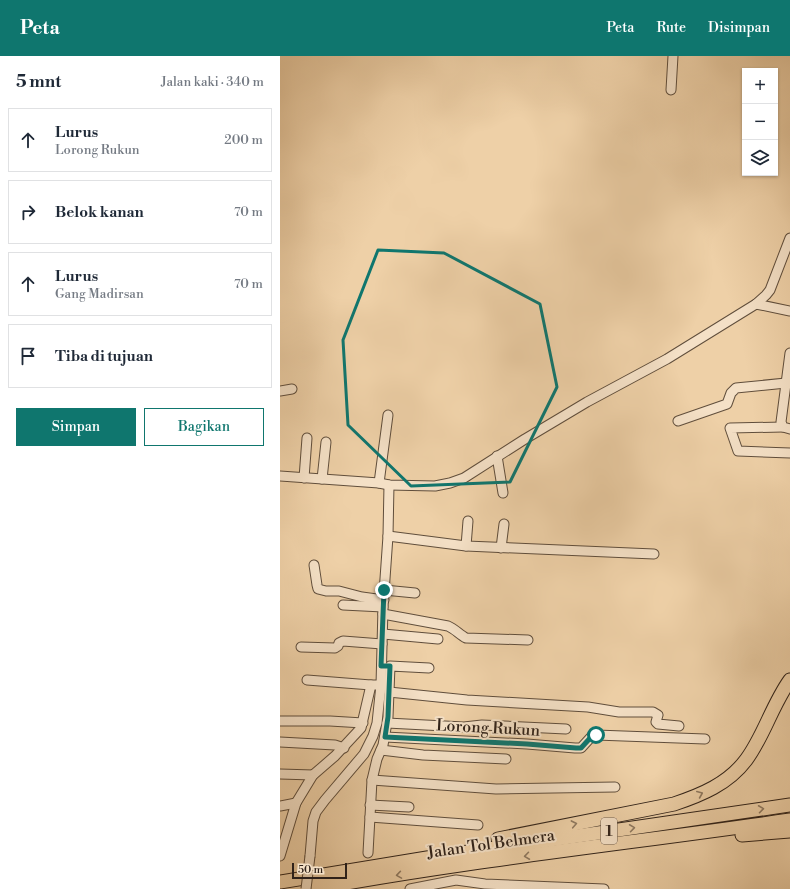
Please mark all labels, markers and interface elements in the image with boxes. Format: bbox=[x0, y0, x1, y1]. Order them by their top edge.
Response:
text: Peta bbox=[20, 16, 60, 40]
text: Peta bbox=[606, 19, 634, 37]
text: Rute bbox=[656, 19, 686, 37]
text: Disimpan bbox=[708, 19, 770, 37]
map controls bbox=[742, 68, 778, 176]
button: + bbox=[742, 68, 778, 104]
text: 5 mnt bbox=[16, 71, 61, 93]
text: Jalan kaki · 340 m bbox=[161, 74, 264, 90]
button: − bbox=[742, 104, 778, 140]
text: Lurus bbox=[55, 123, 98, 142]
icon: ahead bbox=[17, 129, 39, 151]
text: 200 m bbox=[224, 132, 263, 148]
button: layers bbox=[742, 140, 778, 176]
text: Lorong Rukun bbox=[55, 142, 140, 158]
icon: right bbox=[17, 201, 39, 223]
text: Belok kanan bbox=[55, 203, 144, 222]
text: 70 m bbox=[234, 204, 263, 220]
text: Lurus bbox=[55, 267, 98, 286]
icon: ahead bbox=[17, 273, 39, 295]
text: 70 m bbox=[234, 276, 263, 292]
text: Gang Madirsan bbox=[55, 286, 144, 302]
icon: arrive bbox=[17, 345, 39, 367]
text: Tiba di tujuan bbox=[55, 347, 153, 366]
button: Simpan bbox=[16, 408, 136, 446]
button: Bagikan bbox=[144, 408, 264, 446]
route end bbox=[375, 581, 393, 599]
street label: Lorong Rukun bbox=[436, 715, 541, 741]
route start bbox=[587, 726, 605, 744]
one-way arrow bbox=[696, 791, 704, 799]
one-way arrow bbox=[757, 805, 764, 814]
road number: 1 bbox=[601, 818, 617, 844]
one-way arrow bbox=[571, 820, 577, 829]
one-way arrow bbox=[629, 824, 635, 833]
street label: Jalan Tol Belmera bbox=[425, 825, 557, 863]
one-way arrow bbox=[524, 851, 530, 860]
scale bar bbox=[292, 861, 347, 880]
text: 50 m bbox=[298, 863, 323, 877]
one-way arrow bbox=[396, 870, 402, 879]

